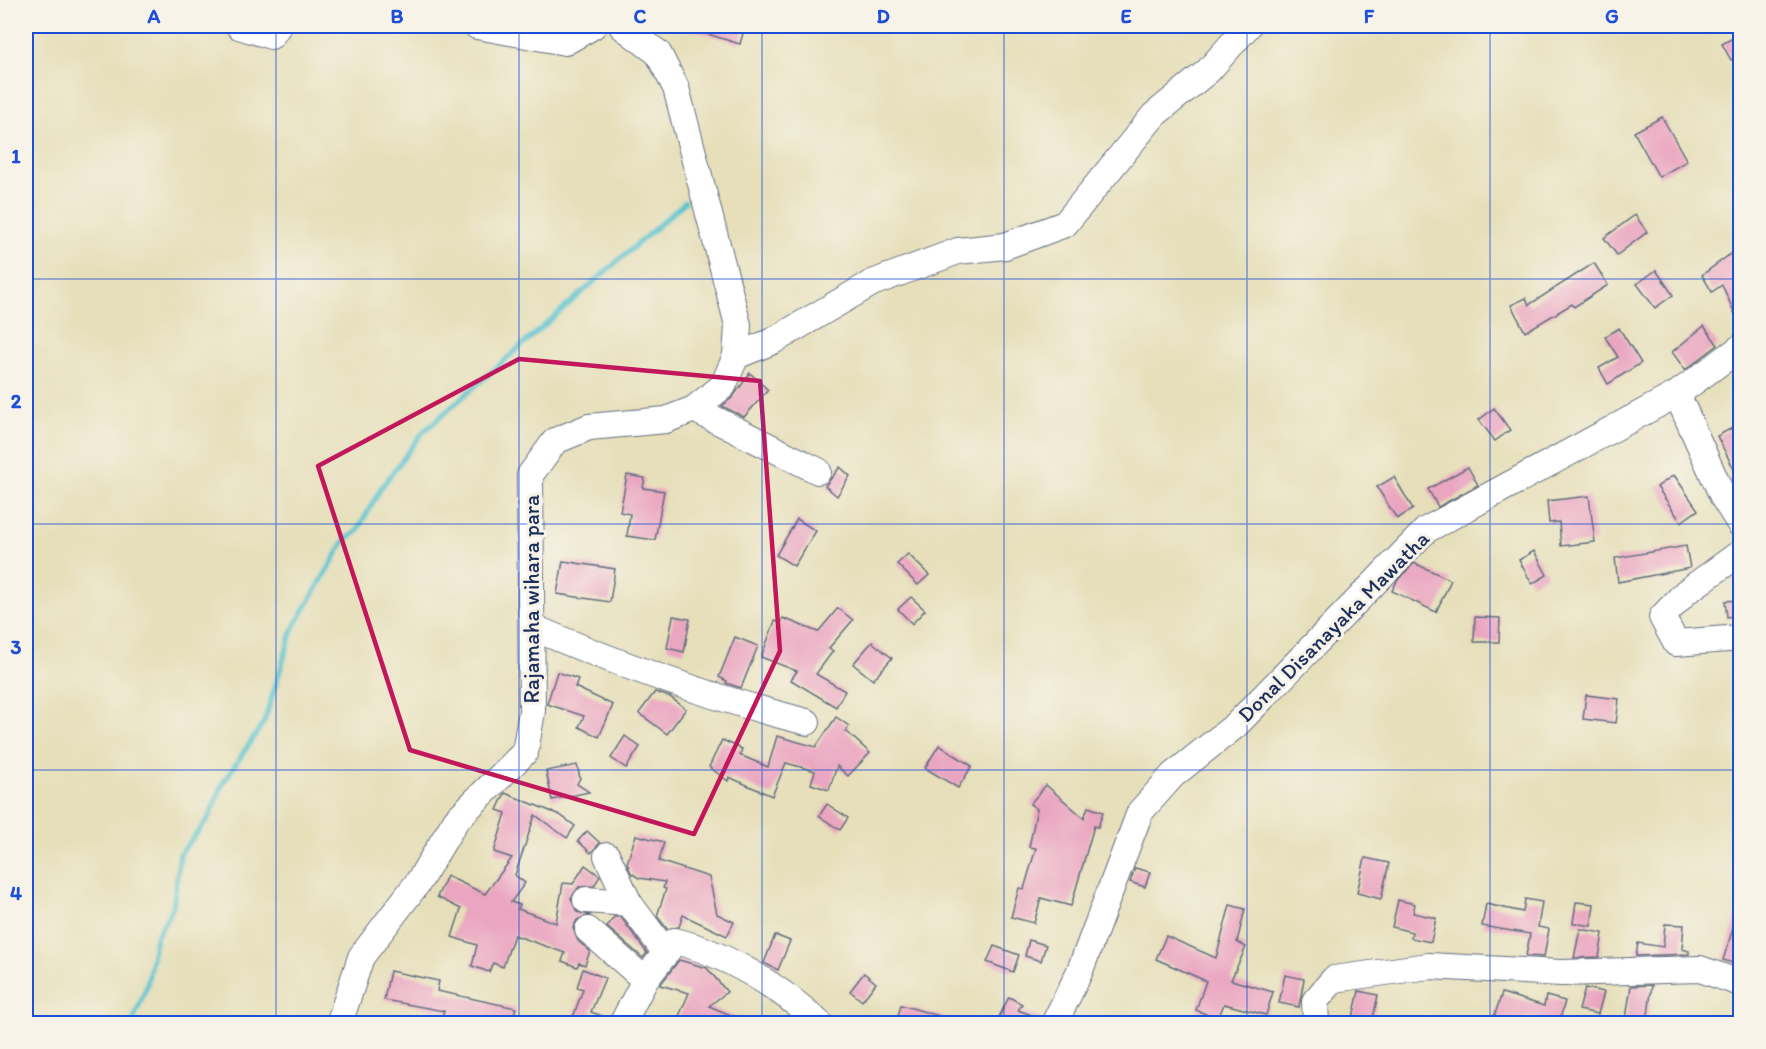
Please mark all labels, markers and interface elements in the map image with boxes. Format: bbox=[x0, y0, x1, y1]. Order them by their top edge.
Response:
text: A bbox=[147, 4, 161, 28]
text: B bbox=[391, 4, 404, 28]
text: C bbox=[634, 4, 647, 28]
text: D bbox=[876, 4, 890, 28]
text: E bbox=[1120, 4, 1132, 28]
text: F bbox=[1364, 4, 1375, 28]
text: G bbox=[1605, 4, 1619, 28]
text: 1 bbox=[11, 144, 21, 168]
text: 2 bbox=[11, 389, 22, 413]
street label: Rajamaha wihara para bbox=[518, 494, 545, 703]
street label: Donal Disanayaka Mawatha bbox=[1232, 525, 1435, 728]
text: 3 bbox=[11, 635, 22, 659]
text: 4 bbox=[10, 881, 22, 905]

